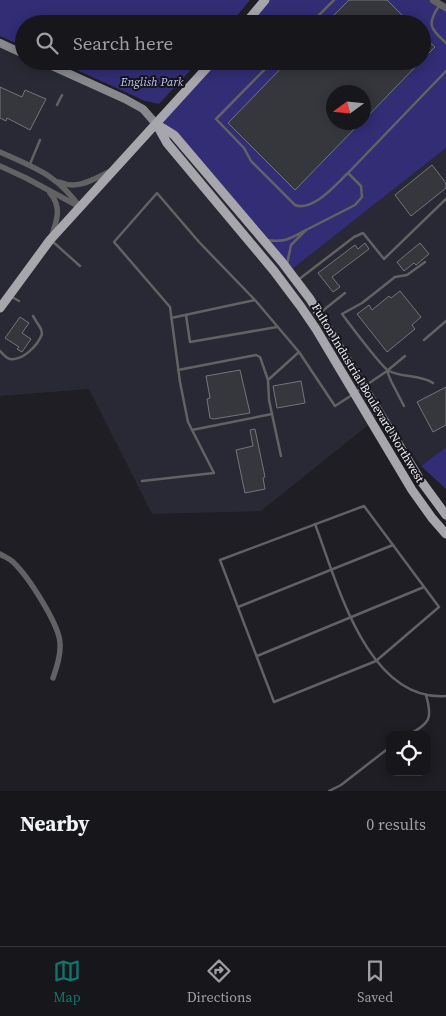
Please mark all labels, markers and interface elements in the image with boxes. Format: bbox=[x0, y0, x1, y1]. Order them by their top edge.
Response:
search box bbox=[15, 15, 431, 70]
icon: search bbox=[33, 29, 61, 57]
text: Search here bbox=[73, 30, 173, 56]
park label: English Park bbox=[120, 74, 184, 90]
north arrow bbox=[326, 85, 371, 130]
street label: Fulton Industrial Boulevard Northwest bbox=[308, 301, 428, 485]
map controls bbox=[386, 731, 431, 776]
button: locate bbox=[386, 731, 431, 776]
text: Nearby bbox=[20, 809, 90, 838]
text: 0 results bbox=[366, 813, 426, 835]
tab: Map bbox=[53, 957, 81, 1007]
tab: Directions bbox=[187, 957, 251, 1007]
tab: Saved bbox=[357, 957, 393, 1007]

